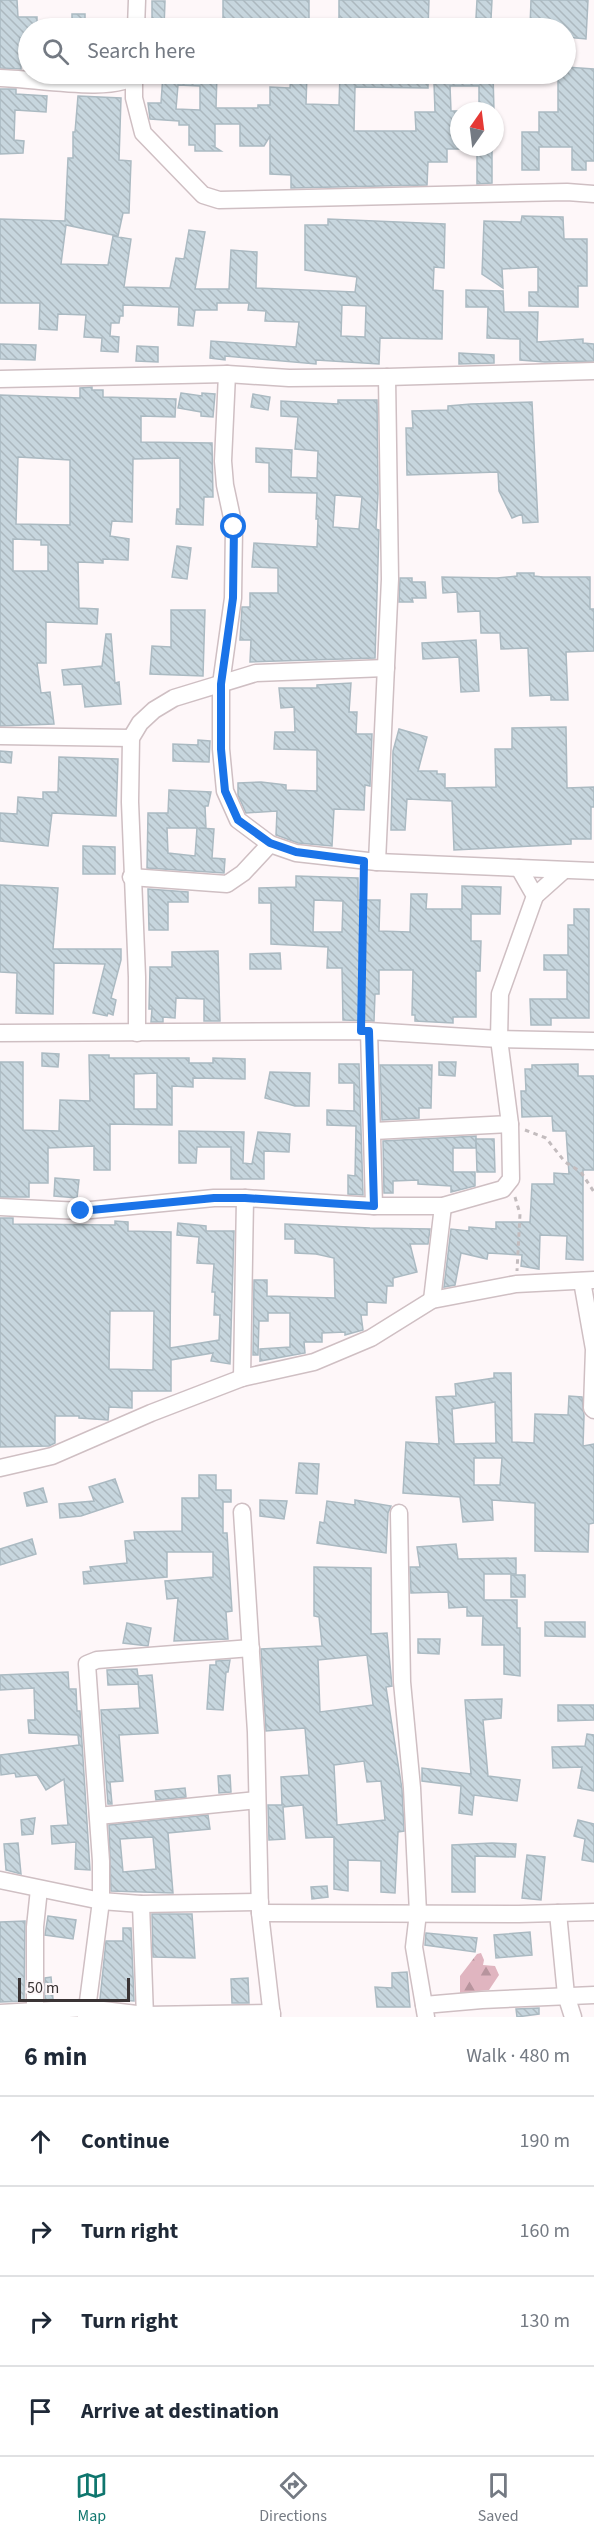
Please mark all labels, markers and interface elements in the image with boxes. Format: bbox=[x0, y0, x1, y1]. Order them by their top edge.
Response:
search box bbox=[18, 18, 576, 84]
icon: search bbox=[39, 35, 72, 68]
text: Search here bbox=[87, 35, 195, 67]
north arrow bbox=[450, 102, 504, 156]
route start bbox=[220, 513, 246, 539]
route end bbox=[67, 1197, 93, 1223]
scale bar bbox=[18, 1975, 130, 2002]
text: 50 m bbox=[27, 1977, 59, 1999]
text: 6 min bbox=[24, 2038, 87, 2075]
text: Walk · 480 m bbox=[466, 2042, 570, 2070]
icon: ahead bbox=[24, 2125, 57, 2158]
text: Continue bbox=[81, 2125, 170, 2157]
text: 190 m bbox=[520, 2127, 570, 2155]
icon: right bbox=[24, 2215, 57, 2248]
text: Turn right bbox=[81, 2215, 178, 2247]
text: 160 m bbox=[520, 2217, 570, 2245]
icon: right bbox=[24, 2305, 57, 2338]
text: Turn right bbox=[81, 2305, 178, 2337]
text: 130 m bbox=[520, 2307, 570, 2335]
icon: arrive bbox=[24, 2395, 57, 2428]
text: Arrive at destination bbox=[81, 2395, 279, 2427]
tab: Map bbox=[75, 2469, 108, 2527]
tab: Directions bbox=[259, 2469, 327, 2527]
tab: Saved bbox=[478, 2469, 519, 2527]

